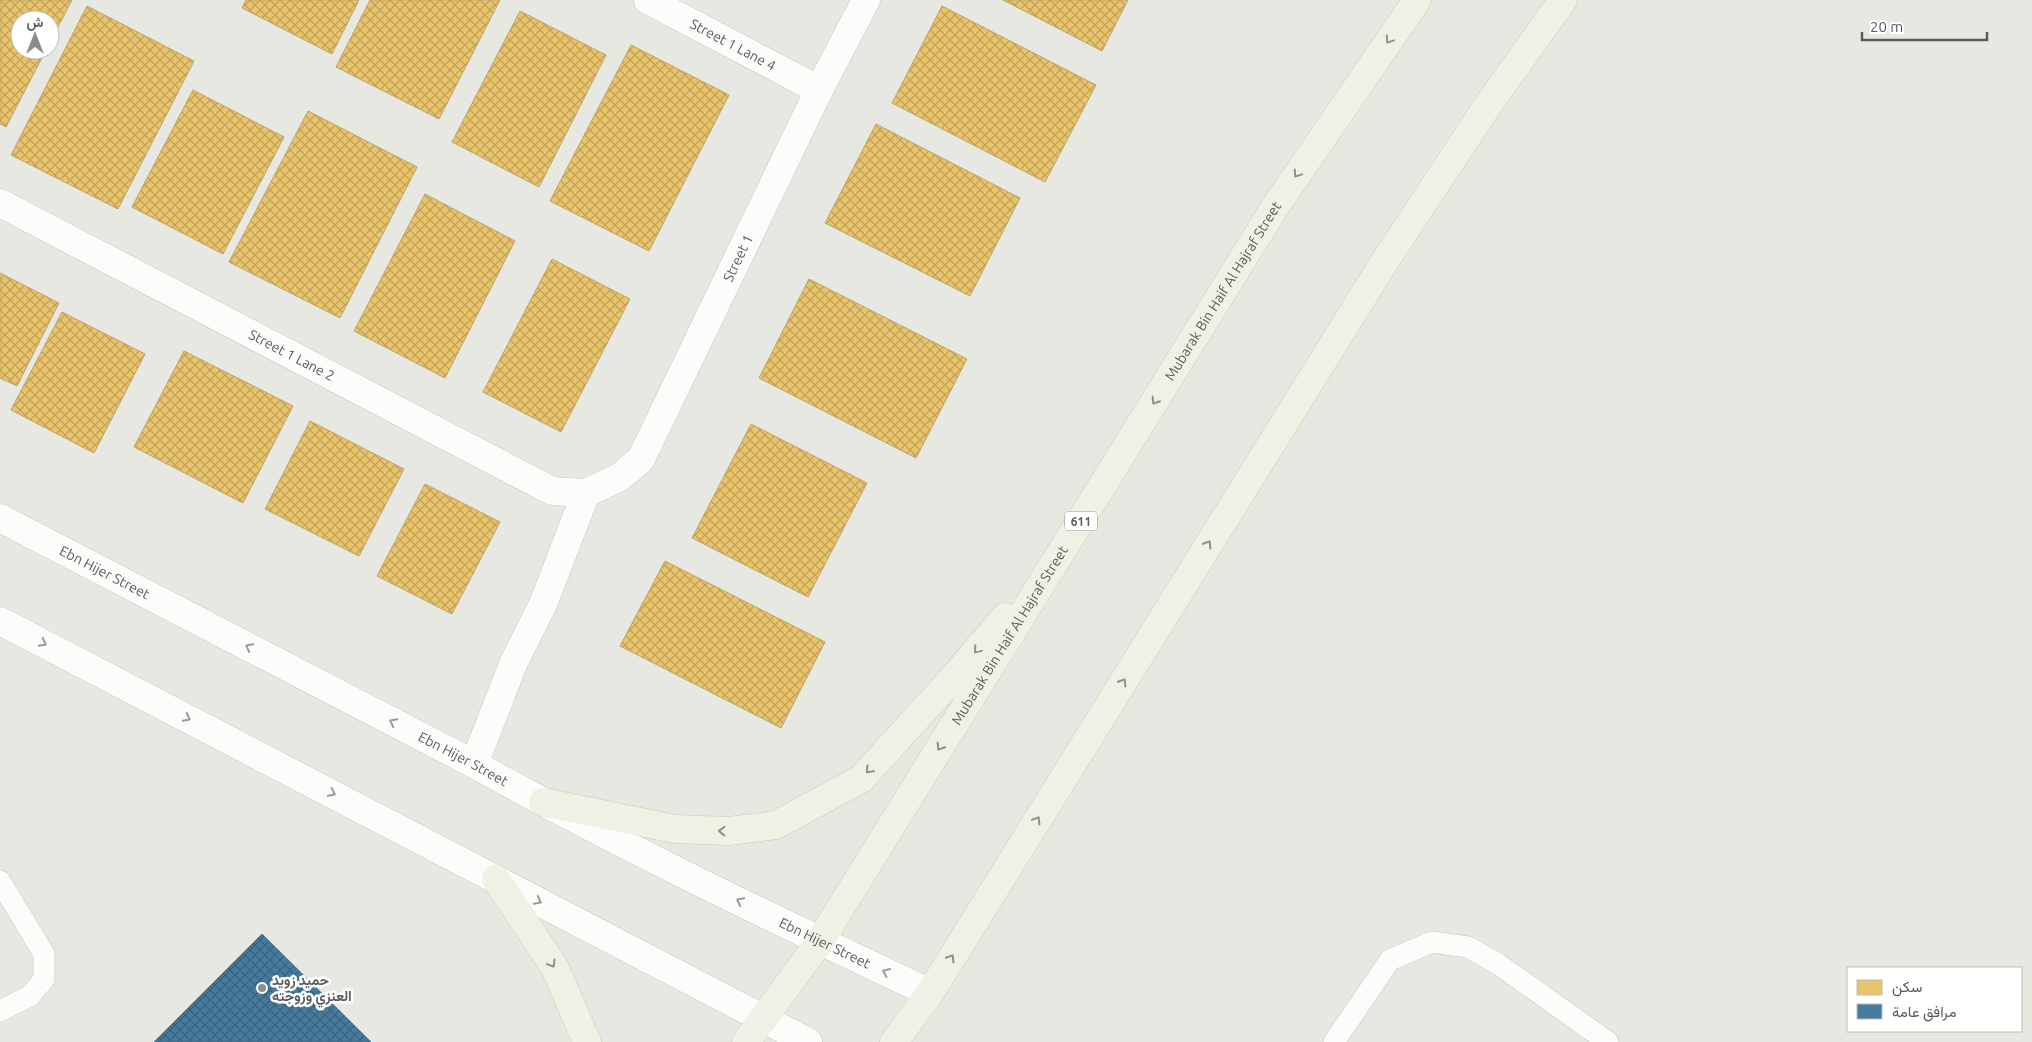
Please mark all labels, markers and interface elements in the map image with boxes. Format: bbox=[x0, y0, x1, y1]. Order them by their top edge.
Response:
north arrow bbox=[10, 10, 60, 60]
scale bar bbox=[1862, 10, 1987, 42]
text: ش bbox=[27, 14, 44, 31]
street label: Street 1 Lane 4 bbox=[687, 16, 779, 74]
text: 20 m bbox=[1870, 18, 1903, 35]
one-way arrow bbox=[1386, 34, 1395, 44]
one-way arrow bbox=[1294, 168, 1303, 178]
street label: Mubarak Bin Haif Al Hajraf Street bbox=[1162, 198, 1285, 383]
street label: Street 1 bbox=[720, 232, 756, 284]
street label: Street 1 Lane 2 bbox=[246, 326, 337, 384]
one-way arrow bbox=[1151, 395, 1161, 404]
road number: 611 bbox=[1065, 512, 1097, 530]
one-way arrow bbox=[1202, 541, 1212, 550]
street label: Ebn Hijer Street bbox=[57, 542, 153, 603]
street label: Mubarak Bin Haif Al Hajraf Street bbox=[948, 542, 1071, 728]
one-way arrow bbox=[38, 637, 47, 647]
one-way arrow bbox=[245, 643, 254, 653]
one-way arrow bbox=[974, 644, 983, 653]
one-way arrow bbox=[1116, 679, 1126, 688]
one-way arrow bbox=[182, 712, 191, 722]
one-way arrow bbox=[390, 718, 399, 728]
street label: Ebn Hijer Street bbox=[416, 728, 511, 789]
one-way arrow bbox=[937, 742, 947, 751]
one-way arrow bbox=[865, 765, 874, 774]
one-way arrow bbox=[326, 787, 335, 797]
one-way arrow bbox=[1031, 817, 1040, 826]
one-way arrow bbox=[718, 826, 726, 836]
one-way arrow bbox=[533, 895, 542, 905]
one-way arrow bbox=[736, 897, 745, 907]
street label: Ebn Hijer Street bbox=[777, 914, 874, 972]
one-way arrow bbox=[945, 955, 955, 964]
one-way arrow bbox=[545, 959, 555, 968]
legend bbox=[1847, 967, 2022, 1032]
one-way arrow bbox=[882, 968, 891, 978]
place label: حميد زويد العنزي وزوجته bbox=[272, 972, 352, 1008]
text: سكن bbox=[1892, 978, 1922, 997]
marker: حميد زويد العنزي وزوجته bbox=[256, 982, 268, 994]
text: مرافق عامة bbox=[1892, 1003, 1956, 1022]

